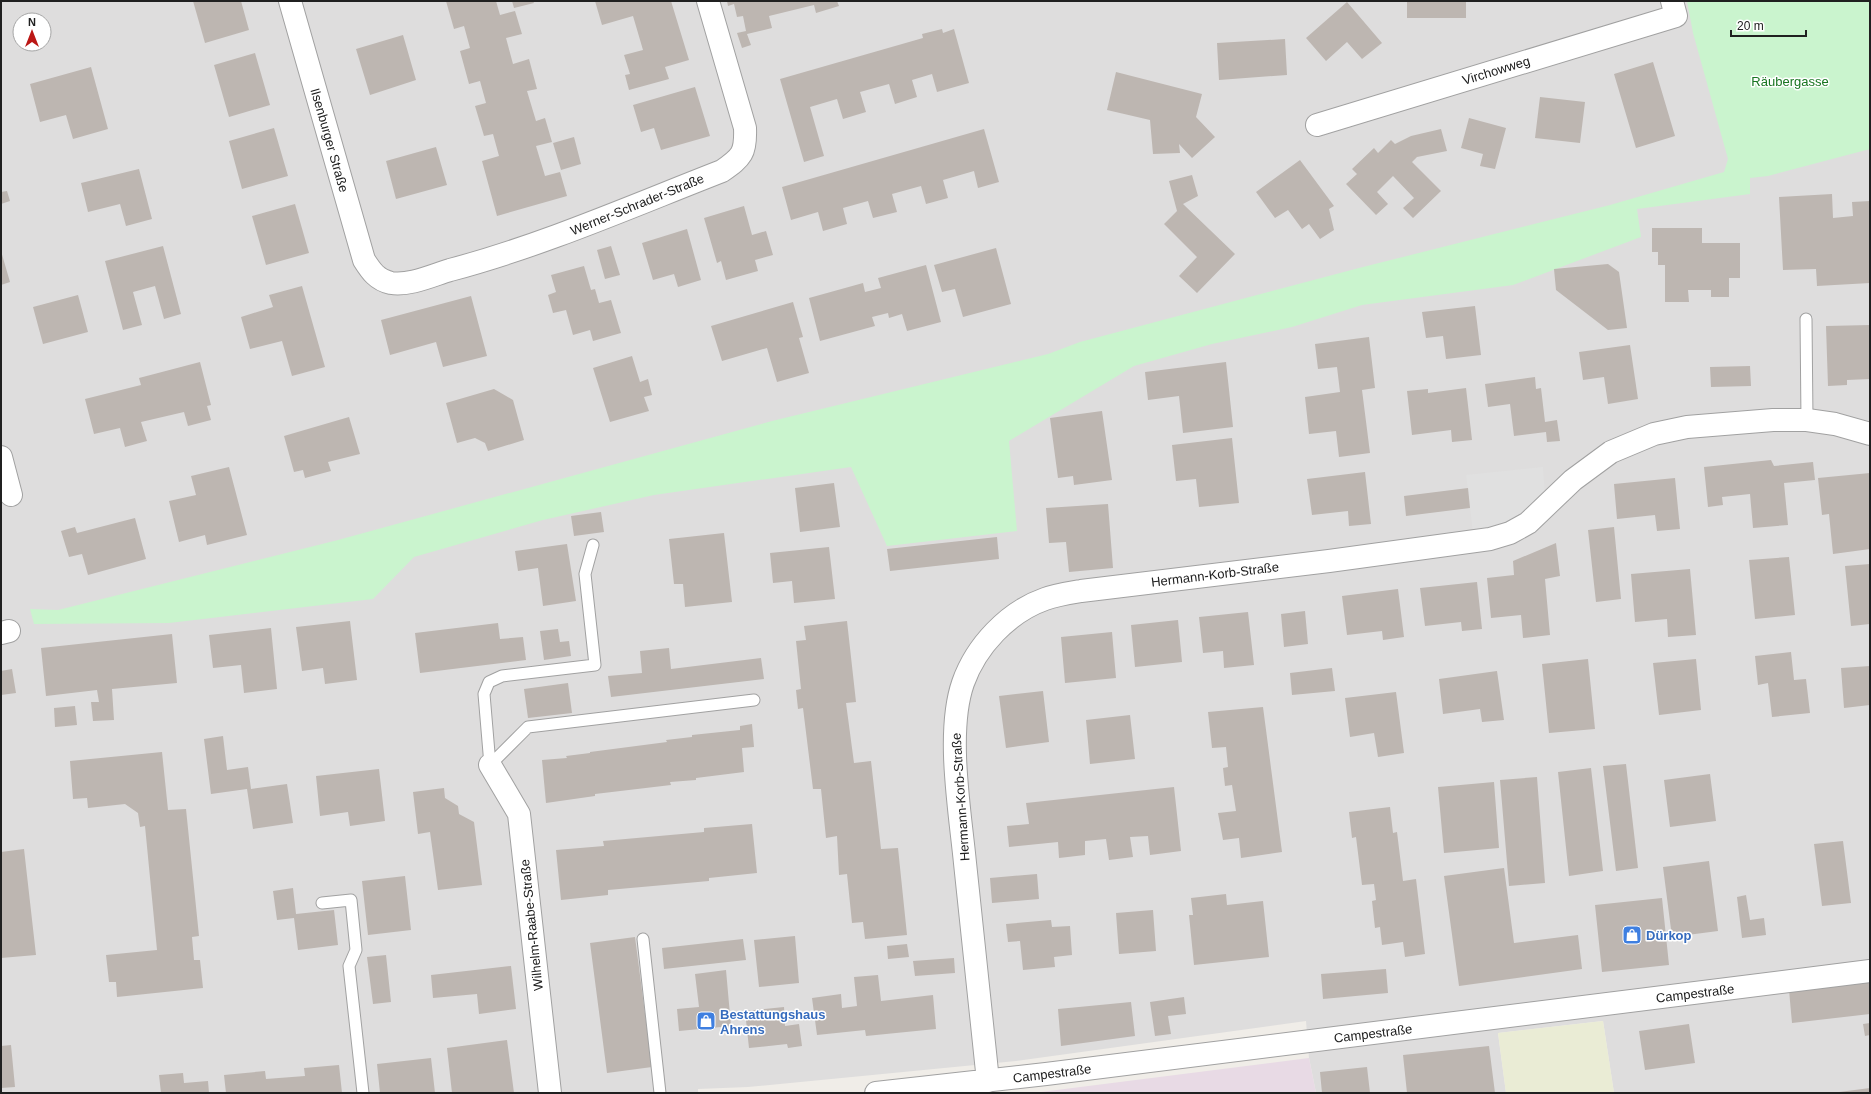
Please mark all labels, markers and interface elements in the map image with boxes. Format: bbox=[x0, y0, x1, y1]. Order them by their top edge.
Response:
north arrow bbox=[12, 12, 52, 52]
scale bar bbox=[1731, 12, 1806, 38]
text: N bbox=[28, 16, 36, 28]
text: 20 m bbox=[1737, 19, 1764, 33]
street label: Virchowweg bbox=[1461, 53, 1532, 88]
park label: Räubergasse bbox=[1751, 74, 1829, 89]
street label: Ilsenburger Straße bbox=[307, 86, 352, 194]
street label: Werner-Schrader-Straße bbox=[568, 171, 706, 238]
street label: Hermann-Korb-Straße bbox=[1150, 559, 1280, 590]
street label: Hermann-Korb-Straße bbox=[949, 732, 972, 862]
street label: Wilhelm-Raabe-Straße bbox=[517, 858, 546, 991]
shop icon: Dürkop bbox=[1621, 924, 1643, 946]
place label: Dürkop bbox=[1646, 928, 1692, 943]
street label: Campestraße bbox=[1655, 981, 1735, 1006]
place label: Bestattungshaus Ahrens bbox=[720, 1007, 825, 1037]
shop icon: Bestattungshaus Ahrens bbox=[695, 1010, 717, 1032]
street label: Campestraße bbox=[1333, 1021, 1413, 1046]
street label: Campestraße bbox=[1012, 1061, 1092, 1086]

